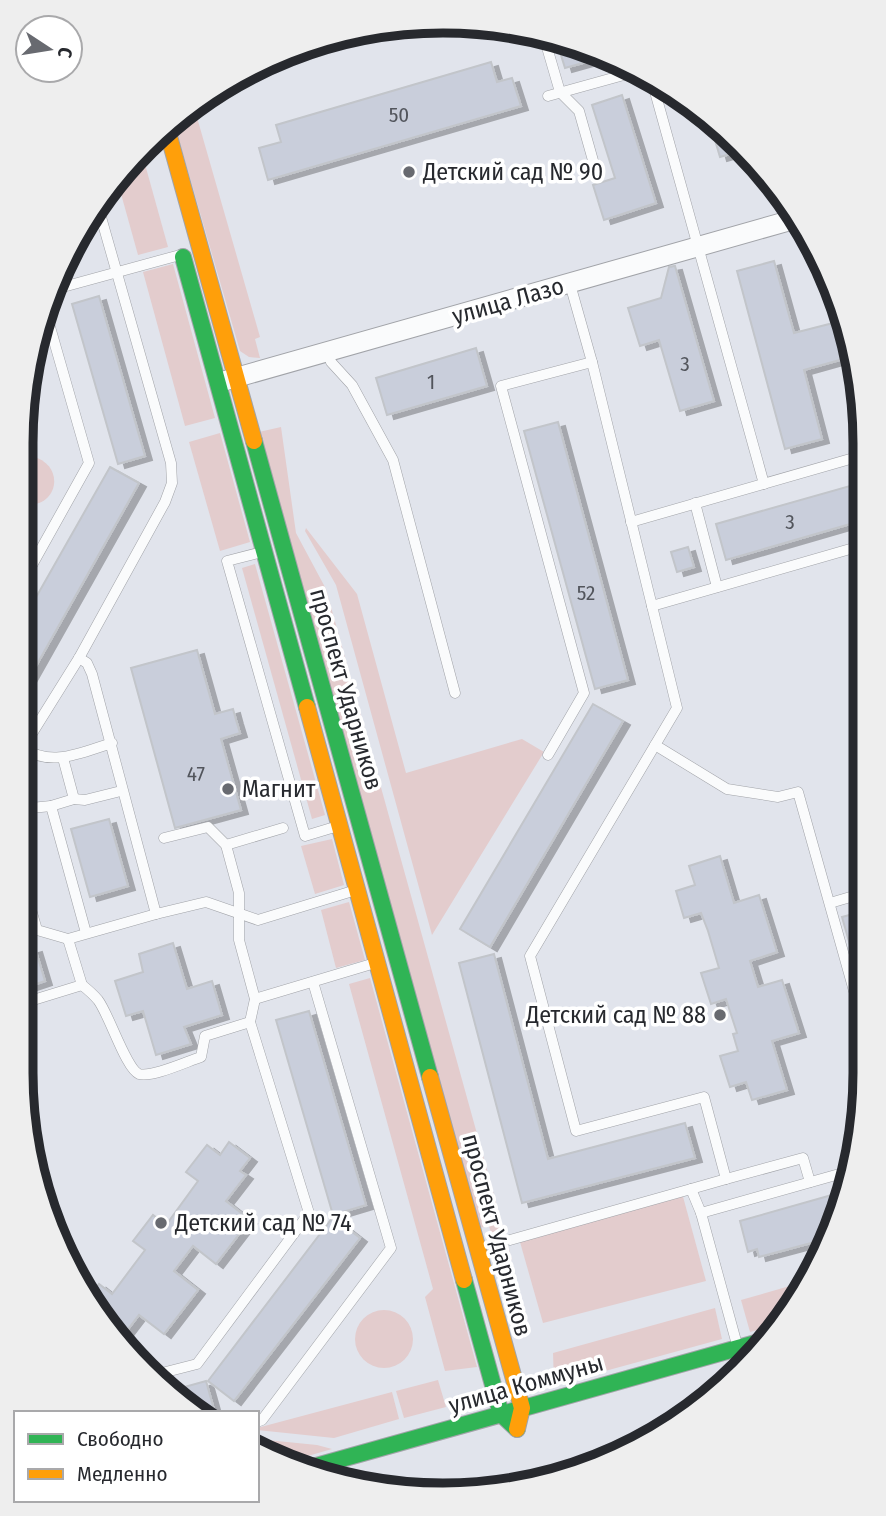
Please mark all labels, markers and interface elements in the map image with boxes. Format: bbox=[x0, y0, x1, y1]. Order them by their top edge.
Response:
north arrow bbox=[14, 14, 84, 84]
text: С bbox=[53, 45, 77, 60]
house number: 50 bbox=[389, 102, 409, 128]
place label: Детский сад № 90 bbox=[422, 158, 603, 186]
marker: Детский сад № 90 bbox=[401, 164, 417, 180]
street label: улица Лазо bbox=[449, 272, 567, 330]
house number: 3 bbox=[680, 351, 690, 377]
house number: 1 bbox=[427, 369, 435, 395]
house number: 3 bbox=[785, 509, 795, 535]
house number: 52 bbox=[577, 580, 595, 606]
street label: проспект Ударников bbox=[304, 585, 388, 793]
house number: 47 bbox=[187, 761, 205, 787]
place label: Магнит bbox=[242, 775, 316, 803]
marker: Магнит bbox=[220, 781, 236, 797]
place label: Детский сад № 88 bbox=[525, 1001, 706, 1029]
marker: Детский сад № 88 bbox=[712, 1007, 728, 1023]
street label: проспект Ударников bbox=[457, 1131, 537, 1339]
place label: Детский сад № 74 bbox=[174, 1209, 352, 1237]
marker: Детский сад № 74 bbox=[153, 1215, 169, 1231]
street label: улица Коммуны bbox=[446, 1349, 606, 1419]
legend bbox=[14, 1411, 259, 1502]
text: Свободно bbox=[77, 1426, 163, 1452]
text: Медленно bbox=[77, 1461, 167, 1487]

